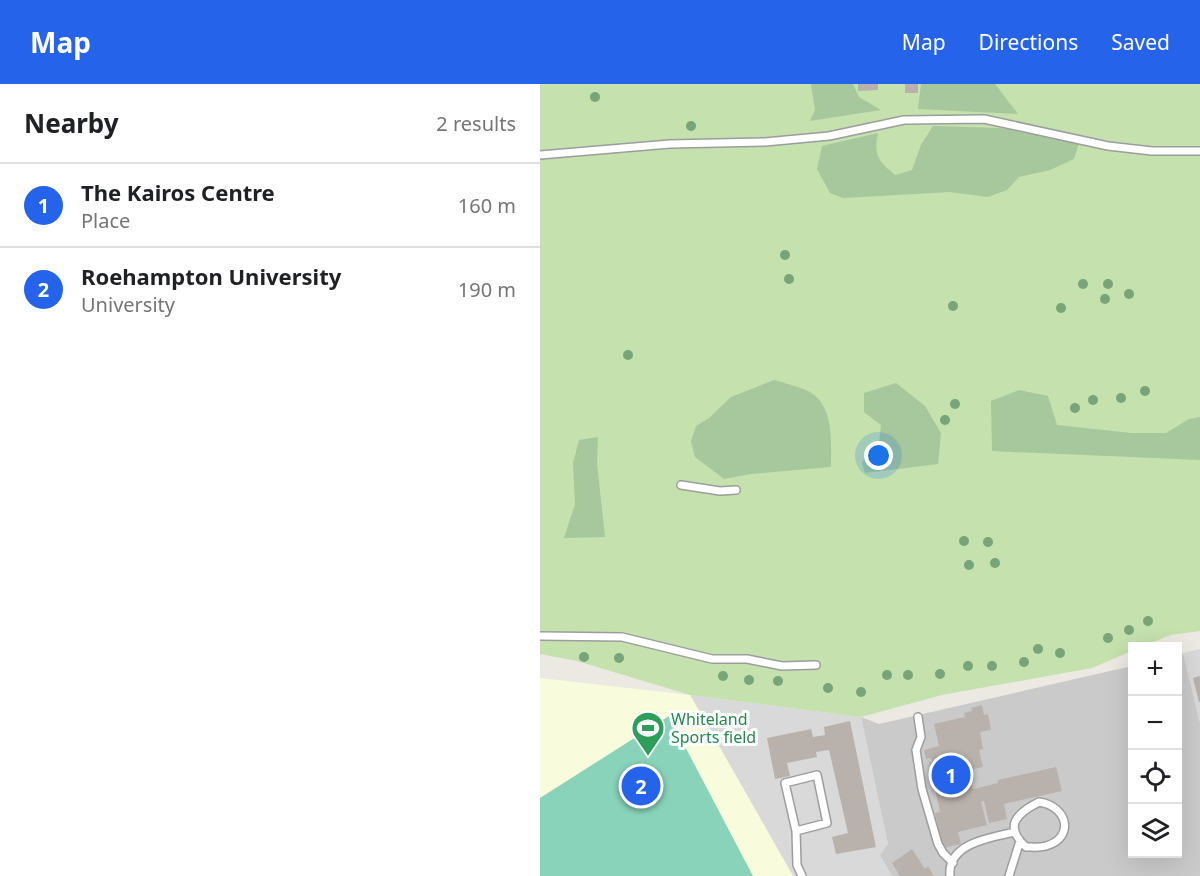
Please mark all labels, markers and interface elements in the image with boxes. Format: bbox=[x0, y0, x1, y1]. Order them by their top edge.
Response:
text: Map bbox=[30, 23, 91, 61]
text: Map bbox=[902, 28, 946, 56]
text: Directions bbox=[979, 28, 1078, 56]
text: Saved bbox=[1111, 28, 1170, 56]
text: Nearby bbox=[24, 105, 119, 141]
text: 2 results bbox=[436, 110, 516, 137]
text: The Kairos Centre bbox=[81, 177, 275, 207]
text: 1 bbox=[38, 192, 49, 219]
text: 160 m bbox=[458, 192, 516, 219]
text: Place bbox=[81, 207, 130, 234]
text: Roehampton University bbox=[81, 261, 341, 291]
text: 2 bbox=[38, 276, 49, 303]
text: 190 m bbox=[458, 276, 516, 303]
text: University bbox=[81, 291, 175, 318]
your location bbox=[864, 441, 893, 470]
map controls bbox=[1128, 642, 1182, 858]
button: + bbox=[1128, 642, 1182, 696]
button: − bbox=[1128, 696, 1182, 750]
place label: Whiteland Sports field bbox=[671, 708, 756, 748]
sports icon: Whiteland Sports field bbox=[630, 710, 666, 757]
button: locate bbox=[1128, 750, 1182, 804]
pin: 1 bbox=[932, 752, 970, 798]
pin: 2 bbox=[622, 764, 660, 808]
button: layers bbox=[1128, 804, 1182, 858]

